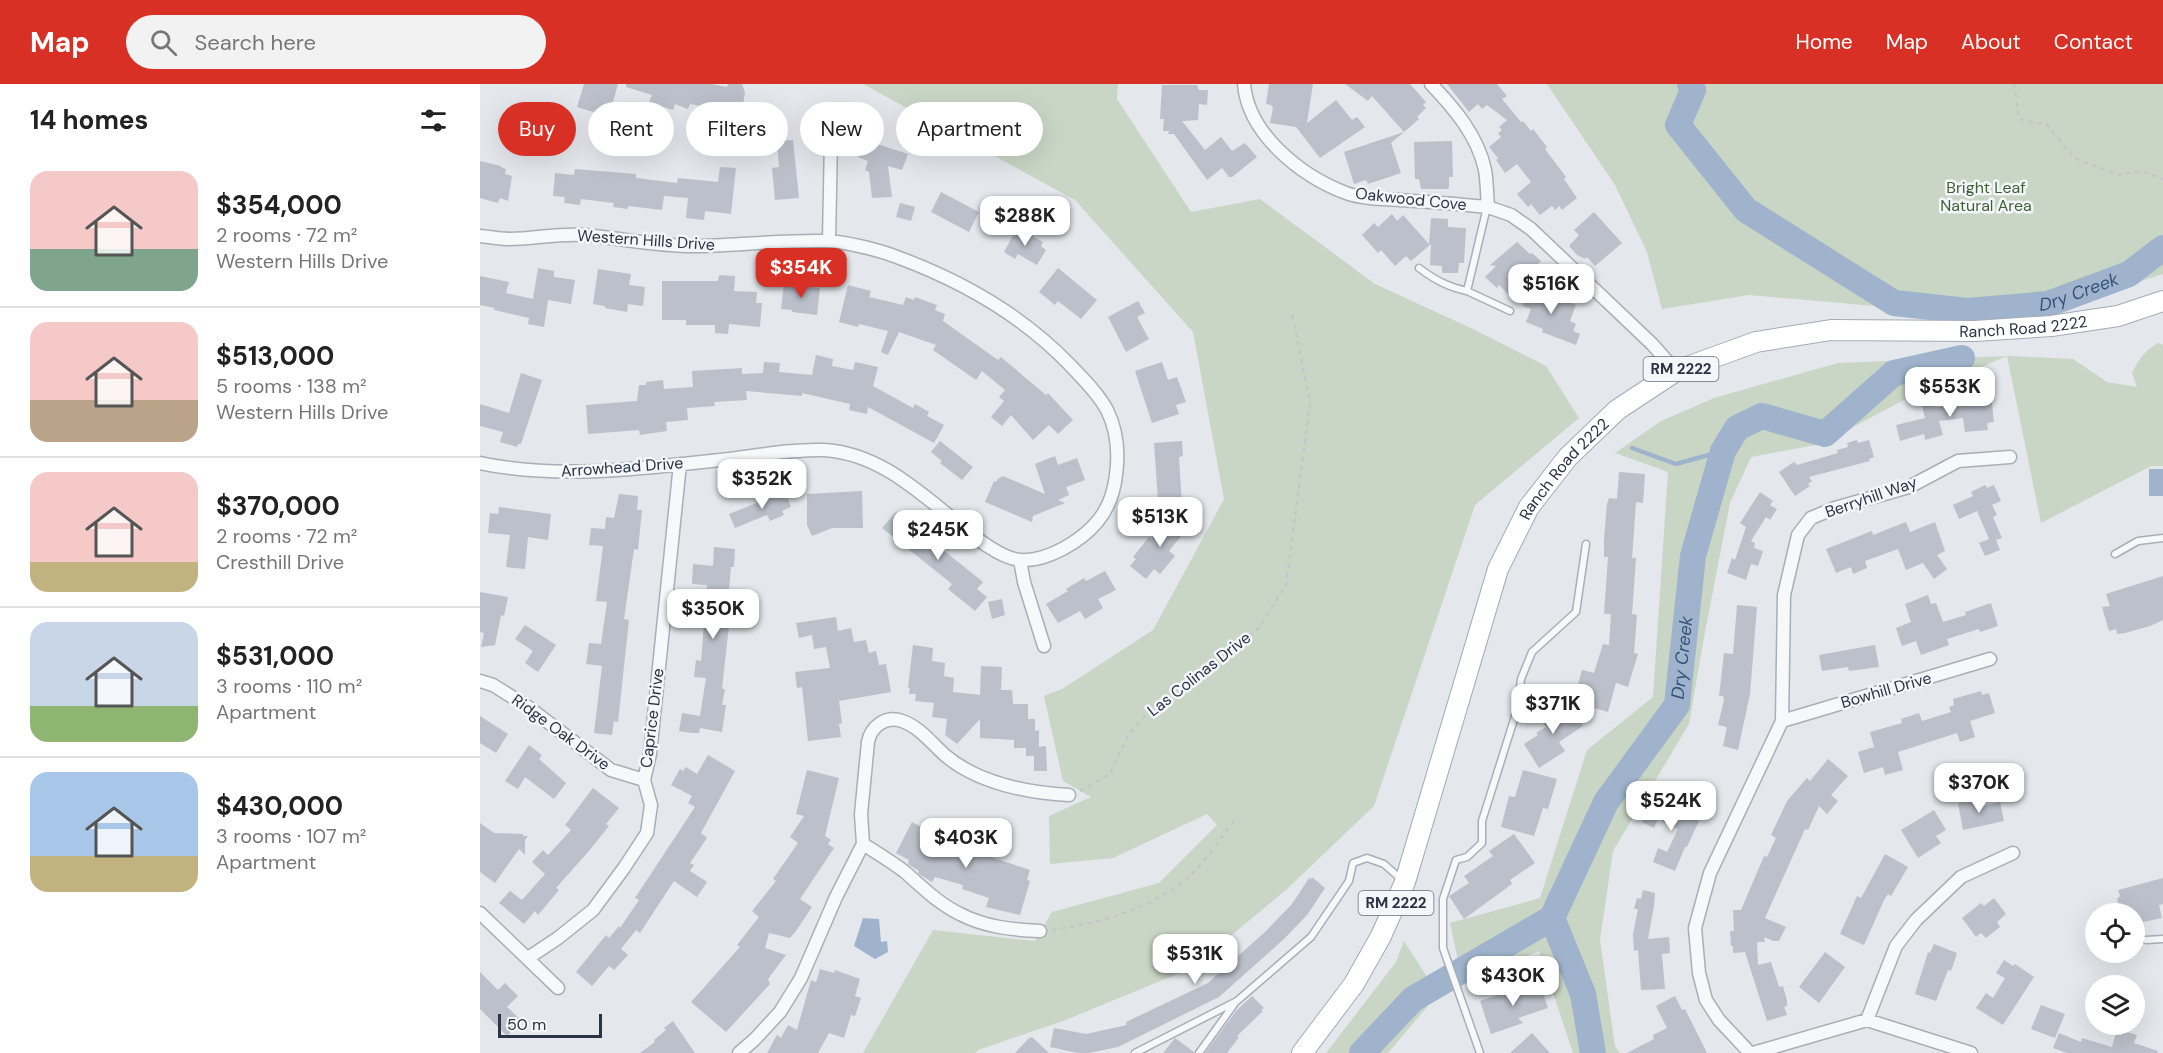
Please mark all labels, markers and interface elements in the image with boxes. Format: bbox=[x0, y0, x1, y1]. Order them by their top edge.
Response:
search box bbox=[126, 15, 546, 69]
text: Map bbox=[30, 24, 90, 61]
icon: search bbox=[147, 26, 180, 59]
text: Search here bbox=[195, 28, 316, 57]
text: Home bbox=[1795, 28, 1853, 56]
text: Map bbox=[1886, 28, 1928, 56]
text: About bbox=[1961, 28, 2021, 56]
text: Contact bbox=[2054, 28, 2133, 56]
chip: Buy bbox=[498, 102, 576, 156]
chip: Rent bbox=[588, 102, 674, 156]
chip: Filters bbox=[686, 102, 788, 156]
chip: New bbox=[800, 102, 884, 156]
chip: Apartment bbox=[896, 102, 1043, 156]
text: 14 homes bbox=[30, 103, 148, 137]
icon: filters bbox=[417, 104, 450, 137]
park label: Bright Leaf Natural Area bbox=[1940, 177, 2032, 216]
street label: Oakwood Cove bbox=[1354, 183, 1468, 215]
text: $354,000 bbox=[216, 188, 342, 222]
icon: home bbox=[78, 195, 150, 267]
pin: $288K bbox=[983, 196, 1067, 247]
text: $288K bbox=[994, 202, 1056, 228]
text: 2 rooms · 72 m² bbox=[216, 222, 357, 248]
street label: Western Hills Drive bbox=[576, 225, 716, 255]
text: Western Hills Drive bbox=[216, 248, 388, 274]
pin: $354K bbox=[759, 248, 843, 299]
text: $354K bbox=[770, 254, 832, 280]
pin: $516K bbox=[1509, 264, 1593, 315]
water label: Dry Creek bbox=[2038, 267, 2123, 317]
text: $516K bbox=[1522, 270, 1580, 296]
street label: Ranch Road 2222 bbox=[1959, 310, 2089, 342]
text: $513,000 bbox=[216, 339, 334, 373]
icon: home bbox=[78, 346, 150, 418]
road number: RM 2222 bbox=[1644, 357, 1718, 381]
pin: $553K bbox=[1908, 367, 1992, 418]
text: 5 rooms · 138 m² bbox=[216, 373, 367, 399]
text: $553K bbox=[1919, 373, 1981, 399]
text: Western Hills Drive bbox=[216, 399, 388, 425]
street label: Ranch Road 2222 bbox=[1514, 413, 1613, 523]
street label: Arrowhead Drive bbox=[560, 452, 684, 482]
pin: $352K bbox=[720, 459, 804, 510]
text: $352K bbox=[731, 465, 793, 491]
street label: Berryhill Way bbox=[1822, 471, 1920, 523]
text: $370,000 bbox=[216, 489, 340, 523]
icon: home bbox=[78, 496, 150, 568]
pin: $513K bbox=[1118, 497, 1202, 548]
text: $513K bbox=[1132, 503, 1188, 529]
pin: $245K bbox=[896, 510, 980, 561]
text: $245K bbox=[907, 516, 969, 542]
text: 2 rooms · 72 m² bbox=[216, 523, 357, 549]
text: Cresthill Drive bbox=[216, 549, 344, 575]
pin: $350K bbox=[671, 589, 755, 640]
text: $350K bbox=[681, 595, 745, 621]
water label: Dry Creek bbox=[1666, 614, 1699, 700]
street label: Las Colinas Drive bbox=[1143, 627, 1255, 721]
text: $531,000 bbox=[216, 639, 334, 673]
icon: home bbox=[78, 646, 150, 718]
street label: Caprice Drive bbox=[635, 667, 669, 769]
street label: Bowhill Drive bbox=[1838, 667, 1934, 713]
text: 3 rooms · 110 m² bbox=[216, 673, 362, 699]
pin: $371K bbox=[1511, 684, 1595, 735]
street label: Ridge Oak Drive bbox=[508, 689, 614, 775]
text: $371K bbox=[1525, 690, 1581, 716]
text: Apartment bbox=[216, 699, 316, 725]
pin: $370K bbox=[1937, 763, 2021, 814]
text: $370K bbox=[1948, 769, 2010, 795]
pin: $524K bbox=[1629, 781, 1713, 832]
text: $524K bbox=[1640, 787, 1702, 813]
text: $430,000 bbox=[216, 789, 343, 823]
icon: home bbox=[78, 796, 150, 868]
pin: $403K bbox=[924, 818, 1008, 869]
text: 3 rooms · 107 m² bbox=[216, 823, 366, 849]
text: $403K bbox=[934, 824, 998, 850]
text: Apartment bbox=[216, 849, 316, 875]
road number: RM 2222 bbox=[1358, 891, 1434, 915]
map controls bbox=[2085, 903, 2145, 1035]
button: locate bbox=[2085, 903, 2145, 963]
pin: $531K bbox=[1153, 934, 1237, 985]
text: $531K bbox=[1167, 940, 1223, 966]
pin: $430K bbox=[1471, 956, 1555, 1007]
text: $430K bbox=[1481, 962, 1545, 988]
button: layers bbox=[2085, 975, 2145, 1035]
scale bar bbox=[498, 1011, 602, 1038]
text: 50 m bbox=[507, 1014, 546, 1035]

